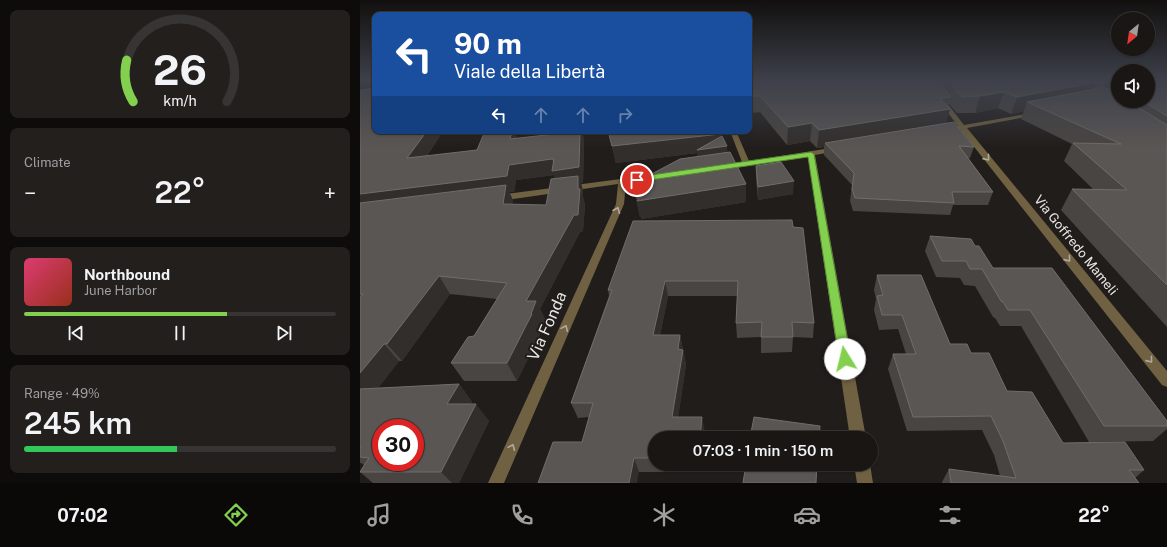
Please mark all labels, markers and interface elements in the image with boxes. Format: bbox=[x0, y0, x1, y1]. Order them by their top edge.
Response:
north arrow bbox=[1111, 12, 1155, 56]
map controls bbox=[1111, 12, 1155, 108]
text: 90 m bbox=[454, 27, 522, 60]
icon: left bbox=[388, 28, 440, 80]
text: 26 bbox=[153, 45, 207, 94]
text: Viale della Libertà bbox=[454, 61, 605, 82]
button: sound bbox=[1111, 64, 1155, 108]
text: km/h bbox=[163, 92, 197, 109]
icon: left bbox=[488, 104, 510, 126]
icon: ahead bbox=[530, 104, 552, 126]
icon: ahead bbox=[572, 104, 594, 126]
icon: right bbox=[614, 104, 636, 126]
one-way arrow bbox=[982, 153, 989, 160]
text: Climate bbox=[24, 155, 71, 170]
pin bbox=[620, 163, 654, 197]
icon: arrive bbox=[626, 169, 648, 191]
text: 22° bbox=[154, 174, 206, 210]
text: − bbox=[24, 180, 36, 206]
text: + bbox=[324, 180, 336, 206]
street label: Via Goffredo Mameli bbox=[1031, 192, 1121, 298]
one-way arrow bbox=[612, 206, 620, 214]
one-way arrow bbox=[1064, 254, 1071, 261]
text: Northbound bbox=[84, 266, 170, 283]
text: June Harbor bbox=[84, 283, 157, 298]
street label: Via Fonda bbox=[523, 289, 571, 363]
icon: previous bbox=[65, 322, 87, 344]
icon: pause bbox=[169, 322, 191, 344]
icon: next bbox=[273, 322, 295, 344]
one-way arrow bbox=[560, 325, 568, 332]
position arrow bbox=[824, 338, 866, 380]
one-way arrow bbox=[1145, 355, 1152, 363]
text: Range · 49% bbox=[24, 386, 100, 401]
text: 245 km bbox=[24, 405, 132, 441]
speed limit sign: 30 bbox=[372, 419, 424, 471]
text: 07:03 · 1 min · 150 m bbox=[693, 442, 833, 459]
one-way arrow bbox=[507, 444, 515, 452]
icon: directions bbox=[222, 501, 250, 529]
icon: music bbox=[365, 501, 393, 529]
icon: phone bbox=[508, 501, 536, 529]
icon: climate bbox=[650, 501, 678, 529]
icon: car bbox=[793, 501, 821, 529]
icon: filters bbox=[936, 501, 964, 529]
text: 07:02 bbox=[57, 505, 108, 526]
text: 22° bbox=[1078, 505, 1110, 526]

